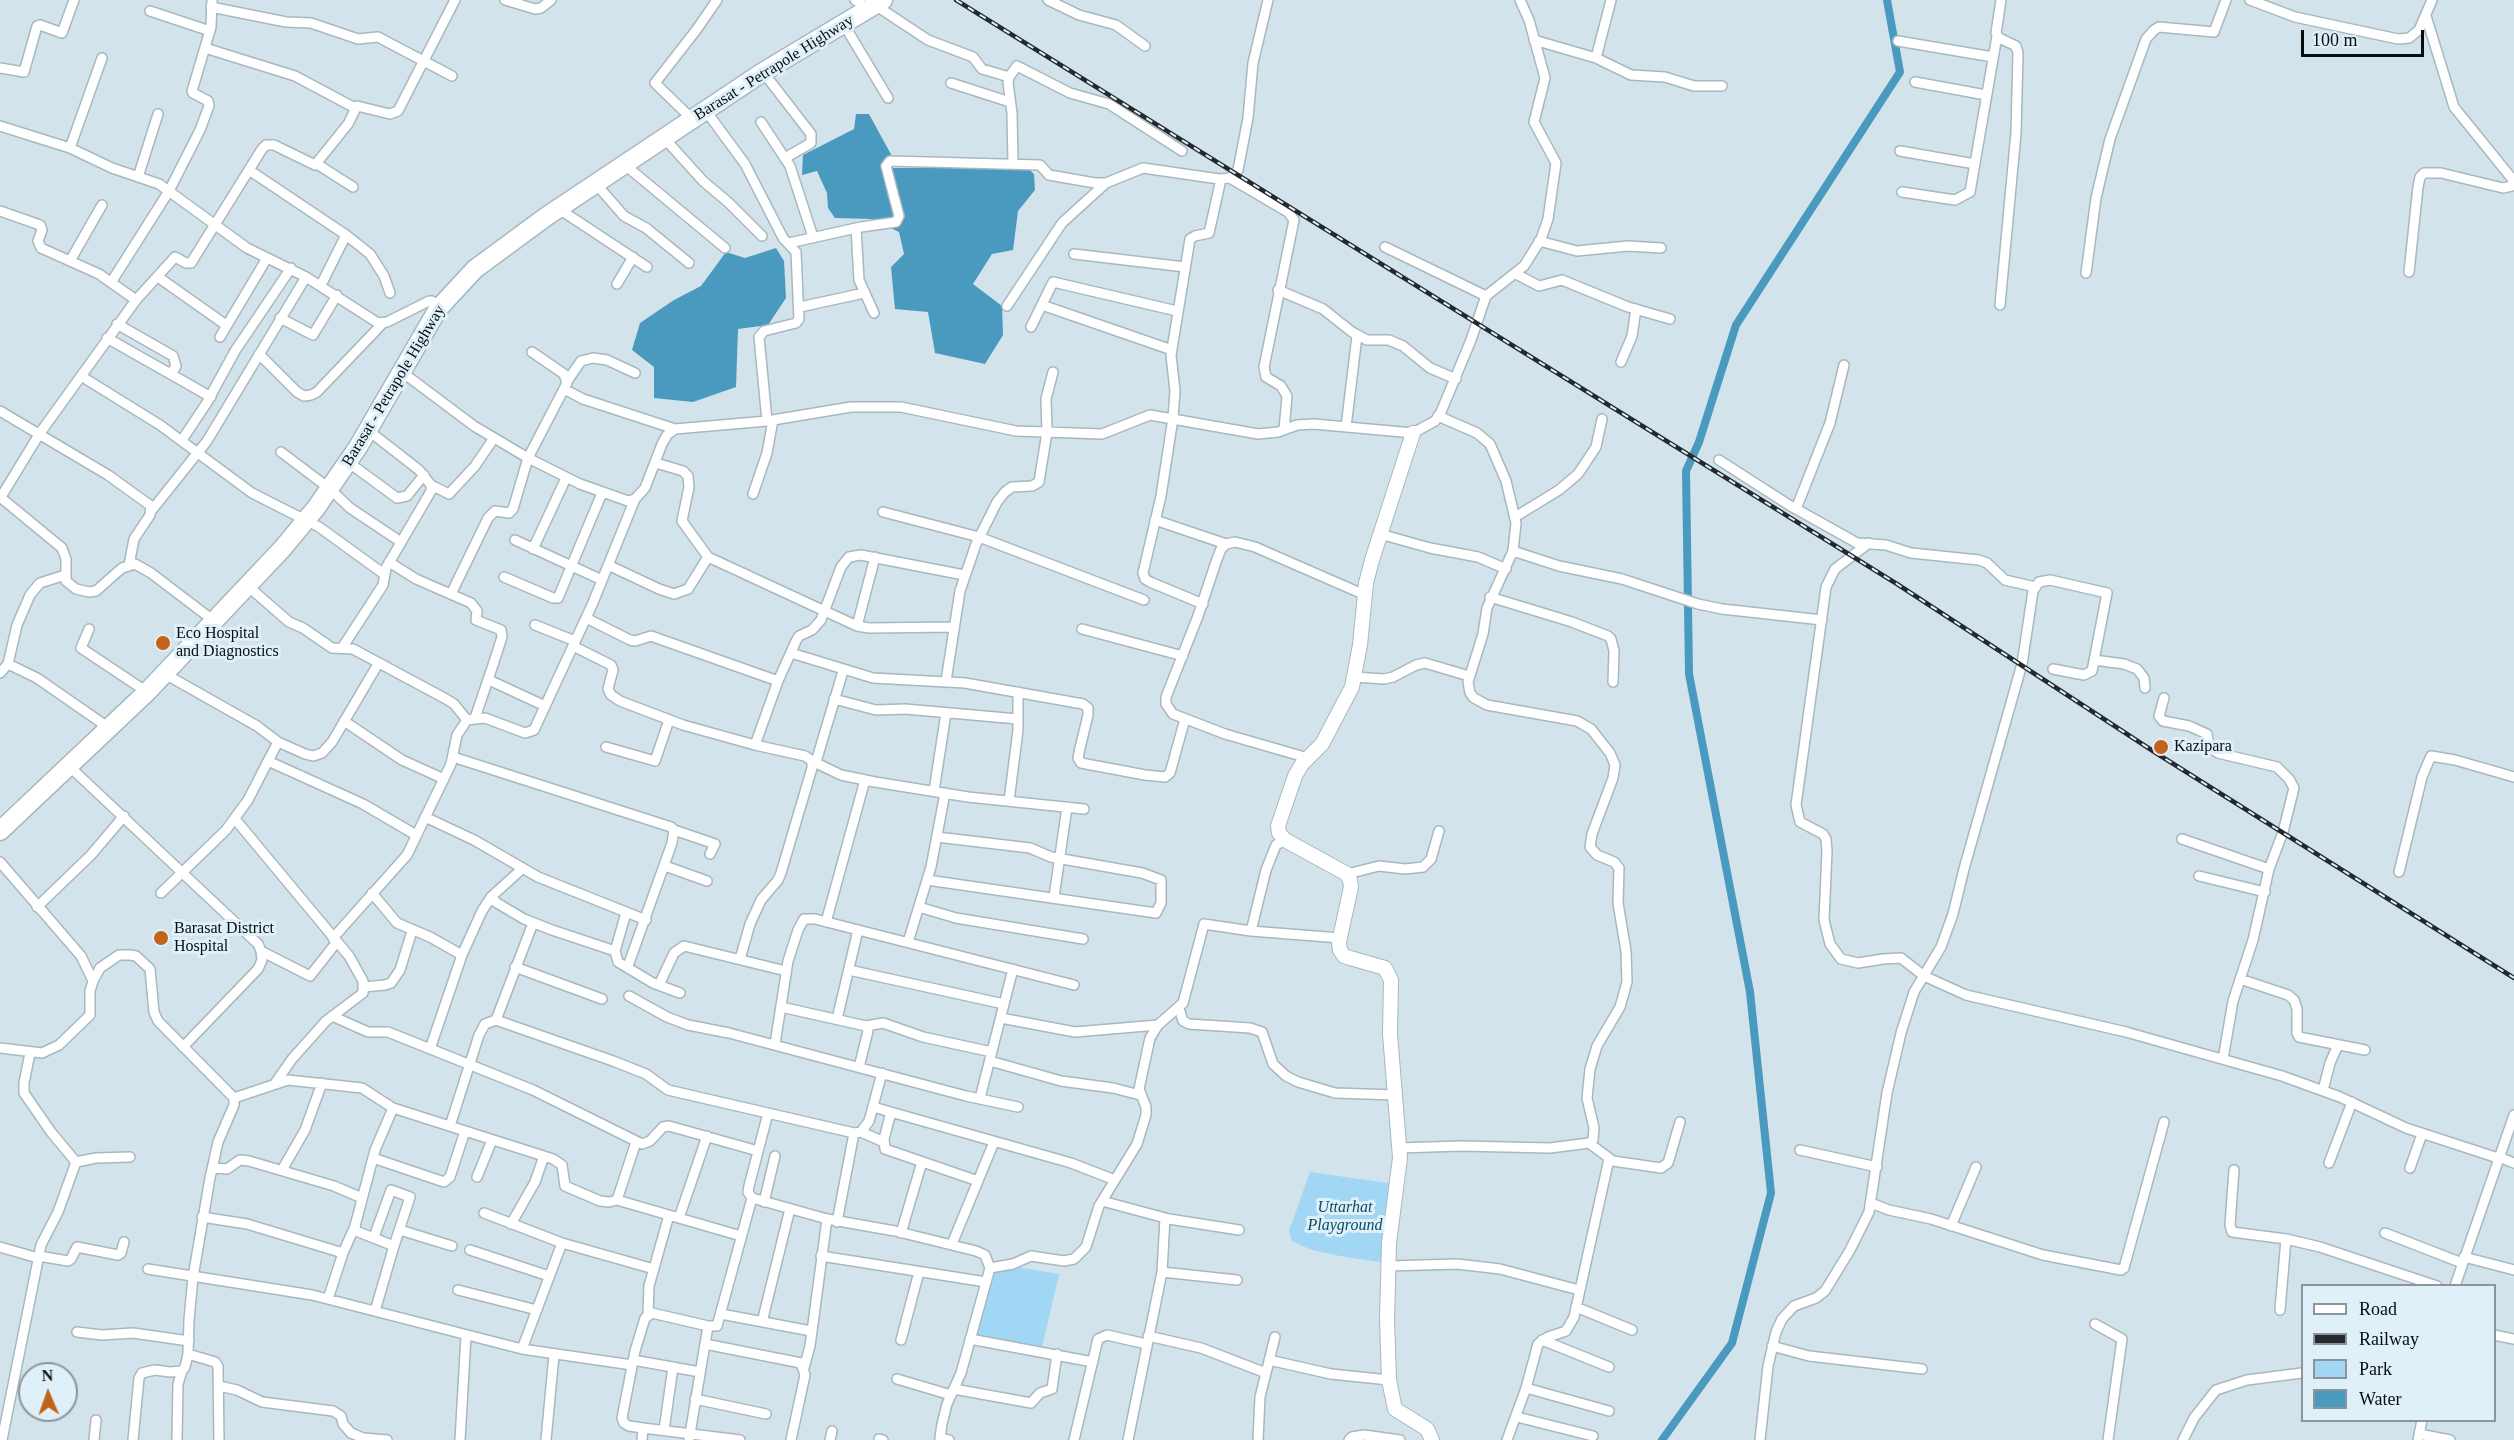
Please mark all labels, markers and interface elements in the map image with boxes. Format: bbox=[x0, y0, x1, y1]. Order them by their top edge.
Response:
street label: Barasat - Petrapole Highway bbox=[691, 11, 857, 125]
scale bar bbox=[2304, 18, 2427, 56]
text: 100 m bbox=[2312, 30, 2358, 50]
street label: Barasat - Petrapole Highway bbox=[338, 302, 450, 470]
place label: Eco Hospital and Diagnostics bbox=[176, 624, 279, 662]
marker: Eco Hospital and Diagnostics bbox=[154, 634, 172, 652]
place label: Kazipara bbox=[2174, 737, 2232, 757]
marker: Kazipara bbox=[2152, 738, 2170, 756]
place label: Barasat District Hospital bbox=[174, 919, 274, 957]
marker: Barasat District Hospital bbox=[152, 929, 170, 947]
park label: Uttarhat Playground bbox=[1308, 1198, 1382, 1236]
legend bbox=[2301, 1284, 2496, 1422]
text: Road bbox=[2359, 1299, 2397, 1319]
text: Railway bbox=[2359, 1329, 2419, 1349]
text: Park bbox=[2359, 1359, 2392, 1379]
north arrow bbox=[18, 1362, 78, 1422]
text: N bbox=[41, 1367, 53, 1384]
text: Water bbox=[2359, 1389, 2402, 1409]

